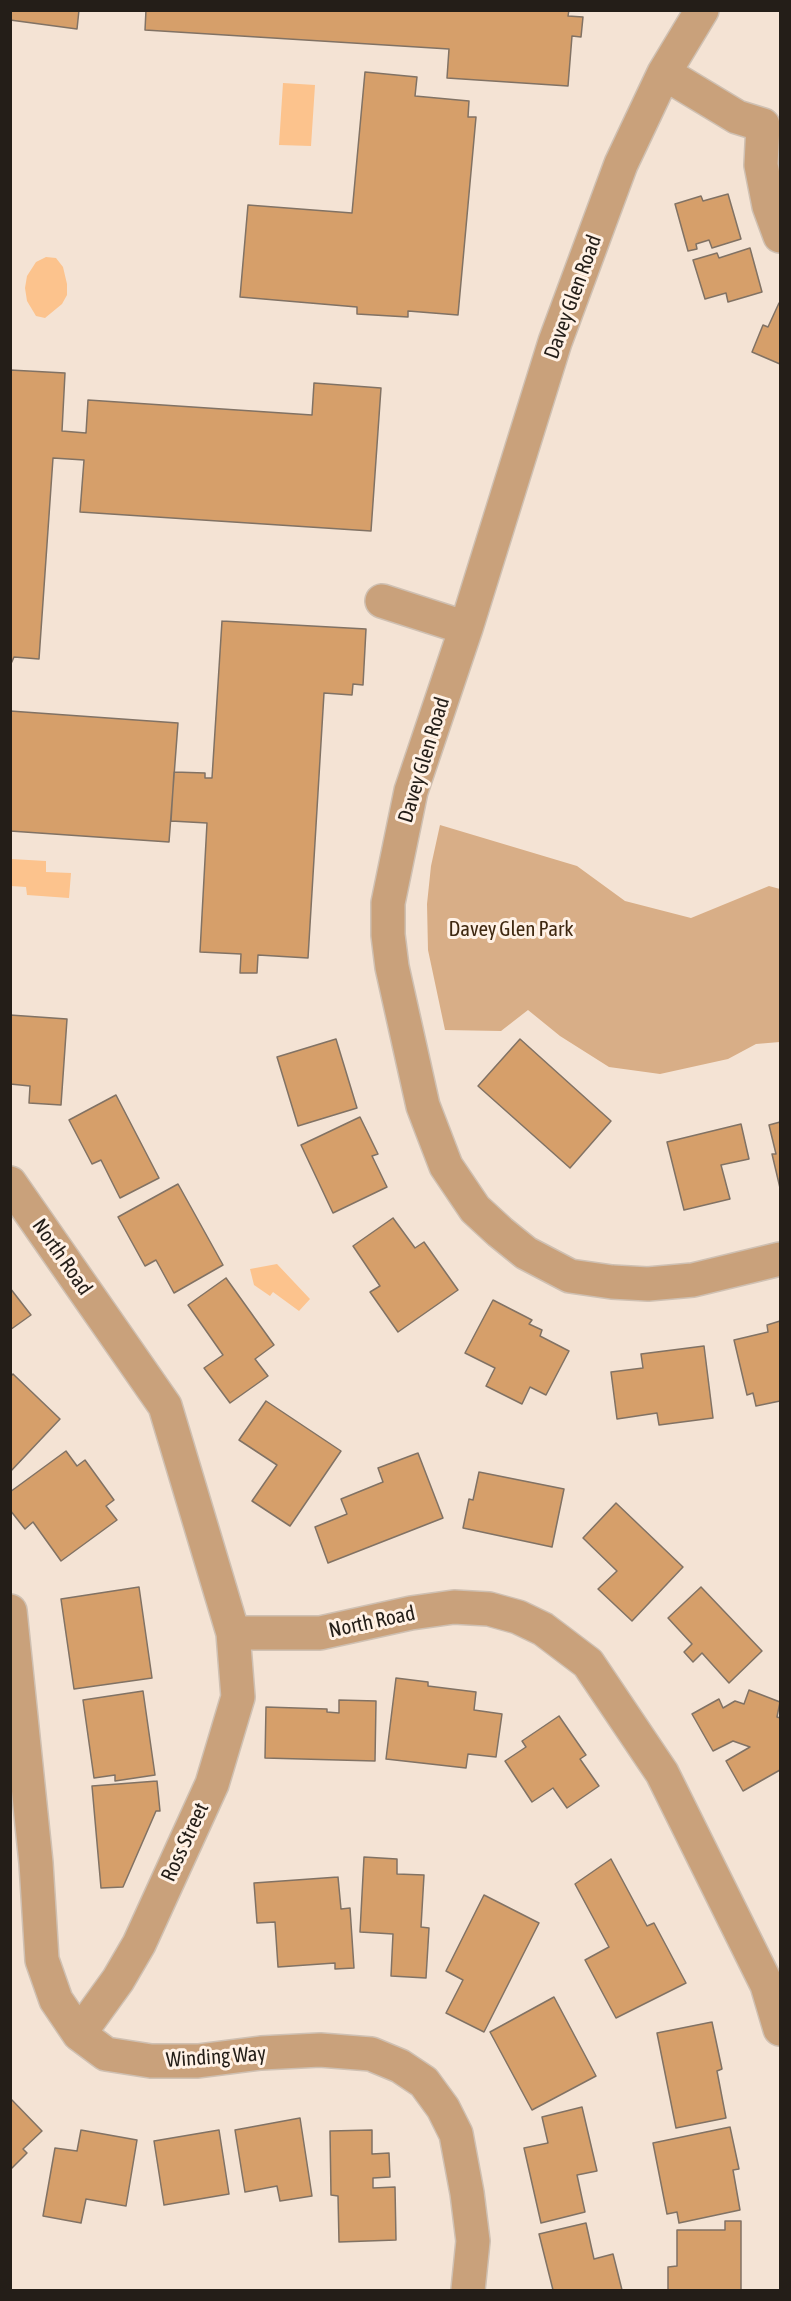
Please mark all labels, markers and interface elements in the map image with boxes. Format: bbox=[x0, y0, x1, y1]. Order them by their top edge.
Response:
street label: Davey Glen Road bbox=[539, 232, 607, 362]
street label: Davey Glen Road bbox=[393, 694, 455, 826]
park label: Davey Glen Park bbox=[449, 916, 573, 942]
street label: North Road bbox=[27, 1214, 97, 1300]
street label: North Road bbox=[327, 1601, 417, 1643]
street label: Ross Street bbox=[156, 1799, 214, 1885]
street label: Winding Way bbox=[165, 2041, 267, 2073]

